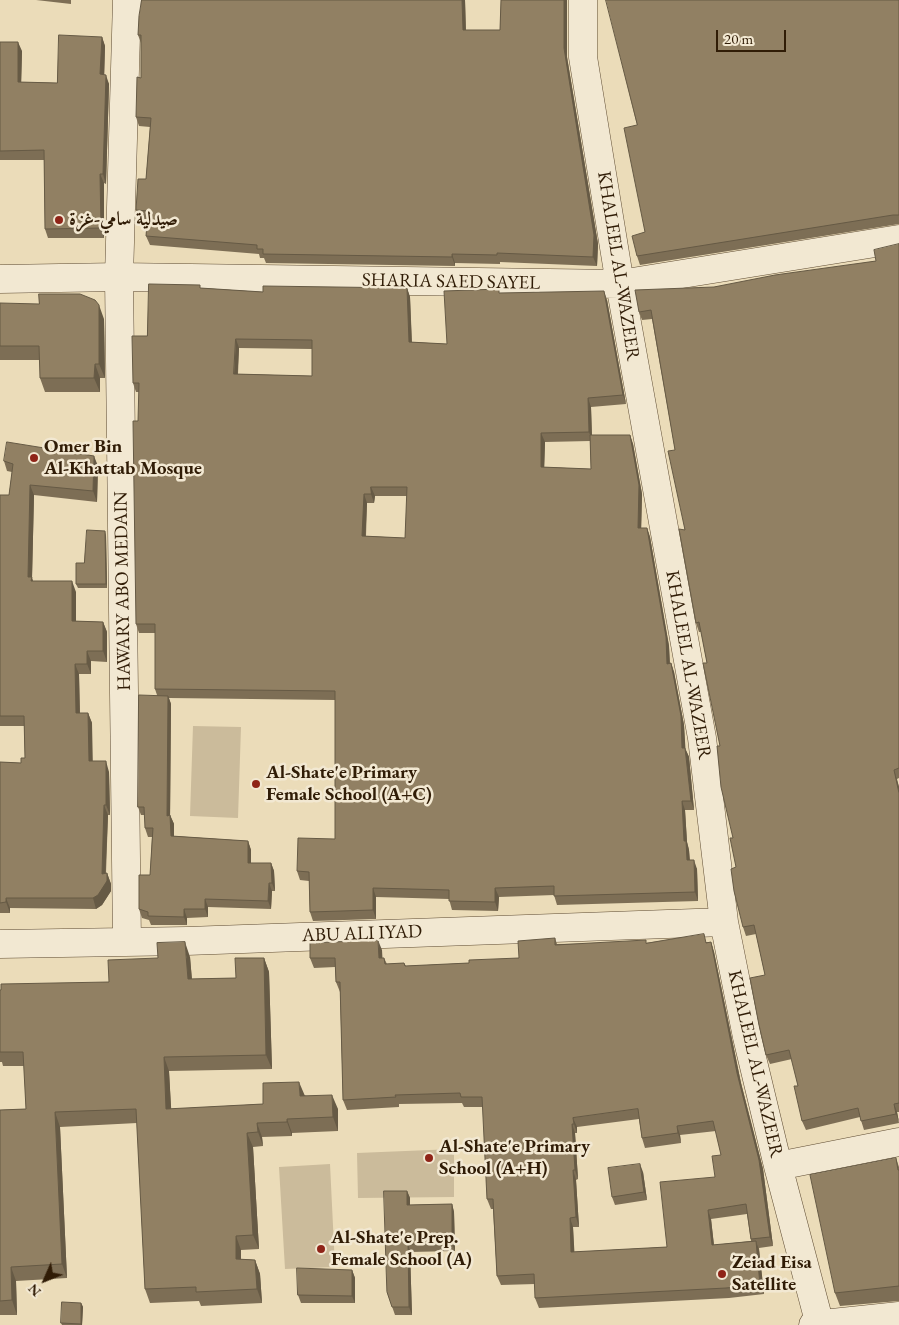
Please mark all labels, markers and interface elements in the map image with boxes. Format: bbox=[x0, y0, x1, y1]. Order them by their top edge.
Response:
scale bar bbox=[719, 20, 789, 52]
text: 20 m bbox=[724, 29, 753, 48]
street label: KHALEEL AL-WAZEER bbox=[592, 170, 644, 362]
place label: صيدلية سامي-غزة bbox=[69, 209, 178, 231]
marker: صيدلية سامي-غزة bbox=[53, 214, 65, 226]
street label: SHARIA SAED SAYEL bbox=[362, 269, 540, 295]
place label: Omer Bin Al-Khattab Mosque bbox=[44, 436, 202, 480]
marker: Omer Bin Al-Khattab Mosque bbox=[28, 452, 40, 464]
street label: HAWARY ABO MEDAIN bbox=[110, 491, 136, 691]
street label: KHALEEL AL-WAZEER bbox=[660, 569, 716, 761]
place label: Al-Shate'e Primary Female School (A+C) bbox=[266, 762, 432, 806]
marker: Al-Shate'e Primary Female School (A+C) bbox=[250, 778, 262, 790]
street label: ABU ALI IYAD bbox=[301, 921, 423, 947]
street label: KHALEEL AL-WAZEER bbox=[722, 968, 788, 1160]
place label: Al-Shate'e Primary School (A+H) bbox=[439, 1136, 590, 1180]
marker: Al-Shate'e Primary School (A+H) bbox=[423, 1152, 435, 1164]
place label: Al-Shate'e Prep. Female School (A) bbox=[331, 1227, 472, 1271]
marker: Al-Shate'e Prep. Female School (A) bbox=[315, 1243, 327, 1255]
place label: Zeiad Eisa Satellite bbox=[732, 1252, 812, 1296]
north arrow bbox=[20, 1255, 70, 1305]
marker: Zeiad Eisa Satellite bbox=[716, 1268, 728, 1280]
text: N bbox=[24, 1280, 45, 1301]

